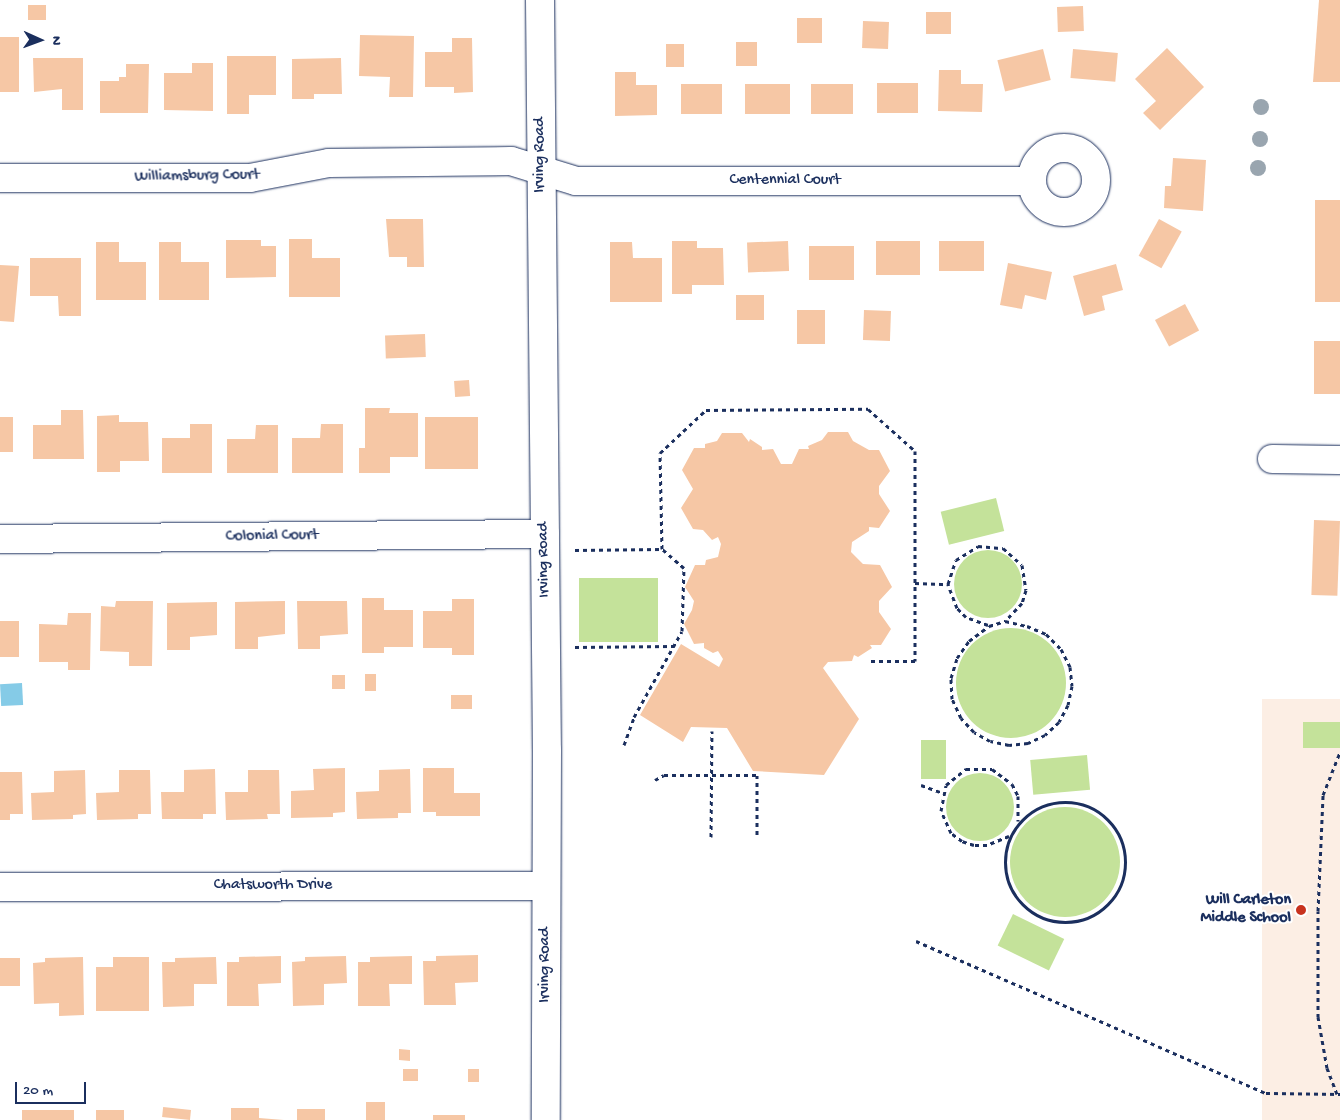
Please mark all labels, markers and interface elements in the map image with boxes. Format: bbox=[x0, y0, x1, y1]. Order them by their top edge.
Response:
north arrow bbox=[15, 15, 65, 65]
text: N bbox=[47, 36, 64, 45]
street label: Irving Road bbox=[531, 117, 551, 193]
street label: Williamsburg Court bbox=[134, 166, 260, 188]
street label: Centennial Court bbox=[730, 171, 840, 191]
street label: Irving Road bbox=[535, 522, 555, 598]
street label: Colonial Court bbox=[225, 527, 319, 547]
street label: Chatsworth Drive bbox=[214, 876, 332, 896]
place label: Will Carleton Middle School bbox=[1201, 891, 1291, 929]
marker: Will Carleton Middle School bbox=[1295, 904, 1307, 916]
street label: Irving Road bbox=[536, 927, 556, 1003]
scale bar bbox=[18, 1072, 89, 1104]
text: 20 m bbox=[23, 1082, 53, 1100]

